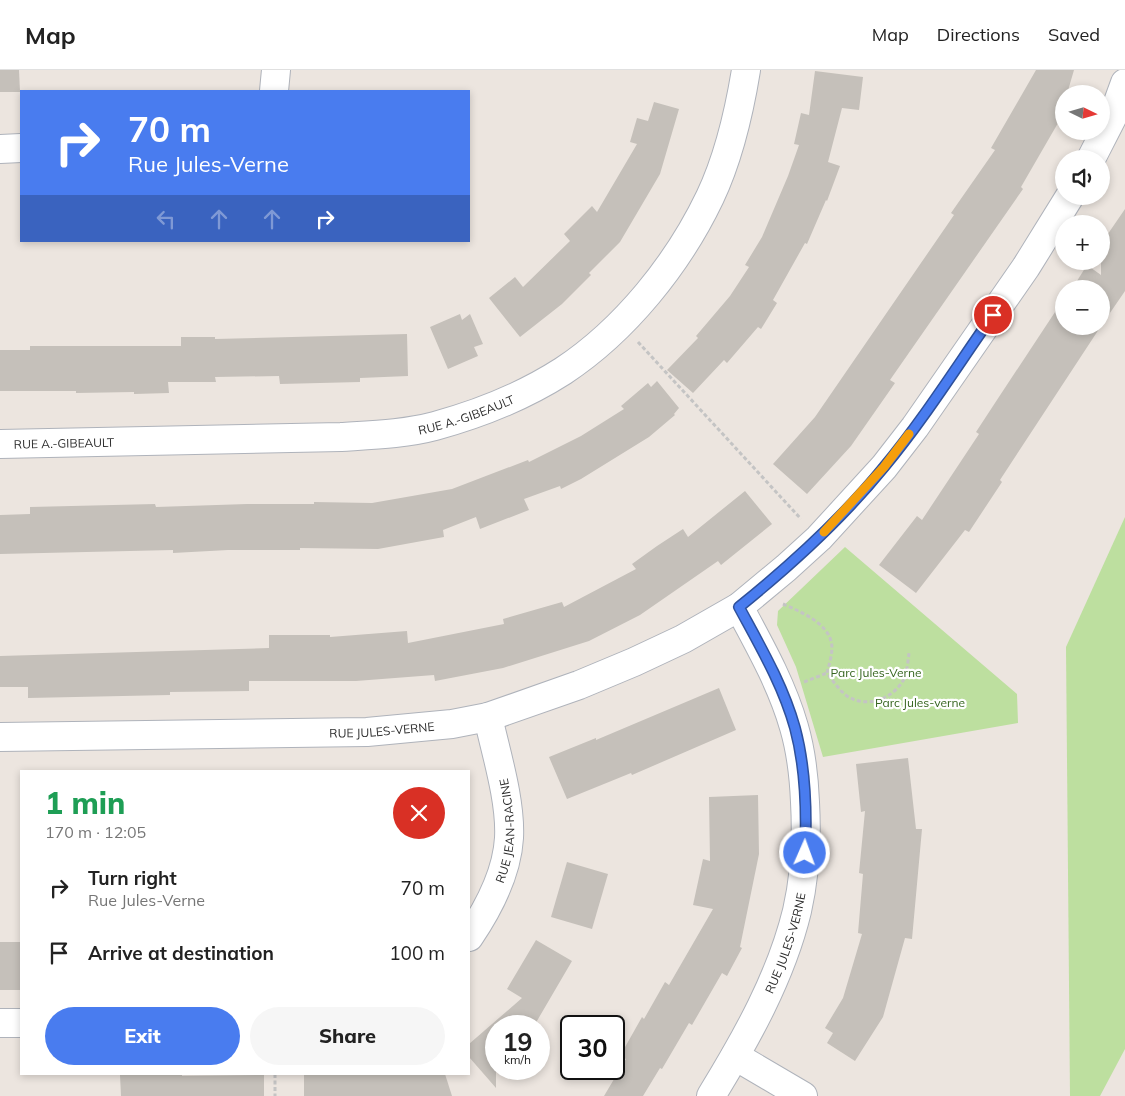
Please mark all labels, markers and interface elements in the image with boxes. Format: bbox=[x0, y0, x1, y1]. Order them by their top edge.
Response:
text: Map bbox=[25, 20, 76, 50]
text: Map bbox=[872, 23, 909, 46]
text: Directions bbox=[937, 23, 1020, 46]
text: Saved bbox=[1048, 23, 1100, 46]
north arrow bbox=[1055, 85, 1110, 140]
map controls bbox=[1055, 85, 1110, 335]
text: 70 m bbox=[128, 107, 211, 151]
icon: right bbox=[45, 110, 110, 175]
text: Rue Jules-Verne bbox=[128, 150, 289, 178]
button: sound bbox=[1055, 150, 1110, 205]
icon: left bbox=[152, 205, 180, 233]
icon: ahead bbox=[205, 205, 233, 233]
icon: ahead bbox=[258, 205, 286, 233]
icon: right bbox=[311, 205, 339, 233]
button: + bbox=[1055, 215, 1110, 270]
button: − bbox=[1055, 280, 1110, 335]
pin bbox=[972, 294, 1014, 336]
icon: arrive bbox=[979, 301, 1007, 329]
street label: RUE A.-GIBEAULT bbox=[417, 391, 517, 437]
street label: RUE A.-GIBEAULT bbox=[14, 434, 115, 451]
park label: Parc Jules-Verne bbox=[831, 665, 921, 680]
park label: Parc Jules-verne bbox=[875, 695, 965, 710]
street label: RUE JULES-VERNE bbox=[329, 718, 435, 740]
street label: RUE JEAN-RACINE bbox=[492, 777, 517, 885]
text: 1 min bbox=[45, 784, 125, 822]
button: close bbox=[393, 787, 445, 839]
text: 170 m · 12:05 bbox=[45, 822, 146, 842]
position arrow bbox=[778, 826, 830, 878]
text: Turn right bbox=[88, 866, 177, 890]
icon: right bbox=[45, 874, 73, 902]
text: 70 m bbox=[401, 876, 445, 900]
text: Rue Jules-Verne bbox=[88, 890, 205, 910]
street label: RUE JULES-VERNE bbox=[761, 891, 808, 995]
icon: arrive bbox=[45, 939, 73, 967]
text: Arrive at destination bbox=[88, 941, 274, 965]
text: 100 m bbox=[389, 941, 445, 965]
button: Exit bbox=[45, 1007, 240, 1065]
button: Share bbox=[250, 1007, 445, 1065]
speed limit sign: 30 bbox=[560, 1015, 625, 1080]
text: 19 bbox=[502, 1026, 533, 1057]
text: km/h bbox=[504, 1052, 531, 1067]

